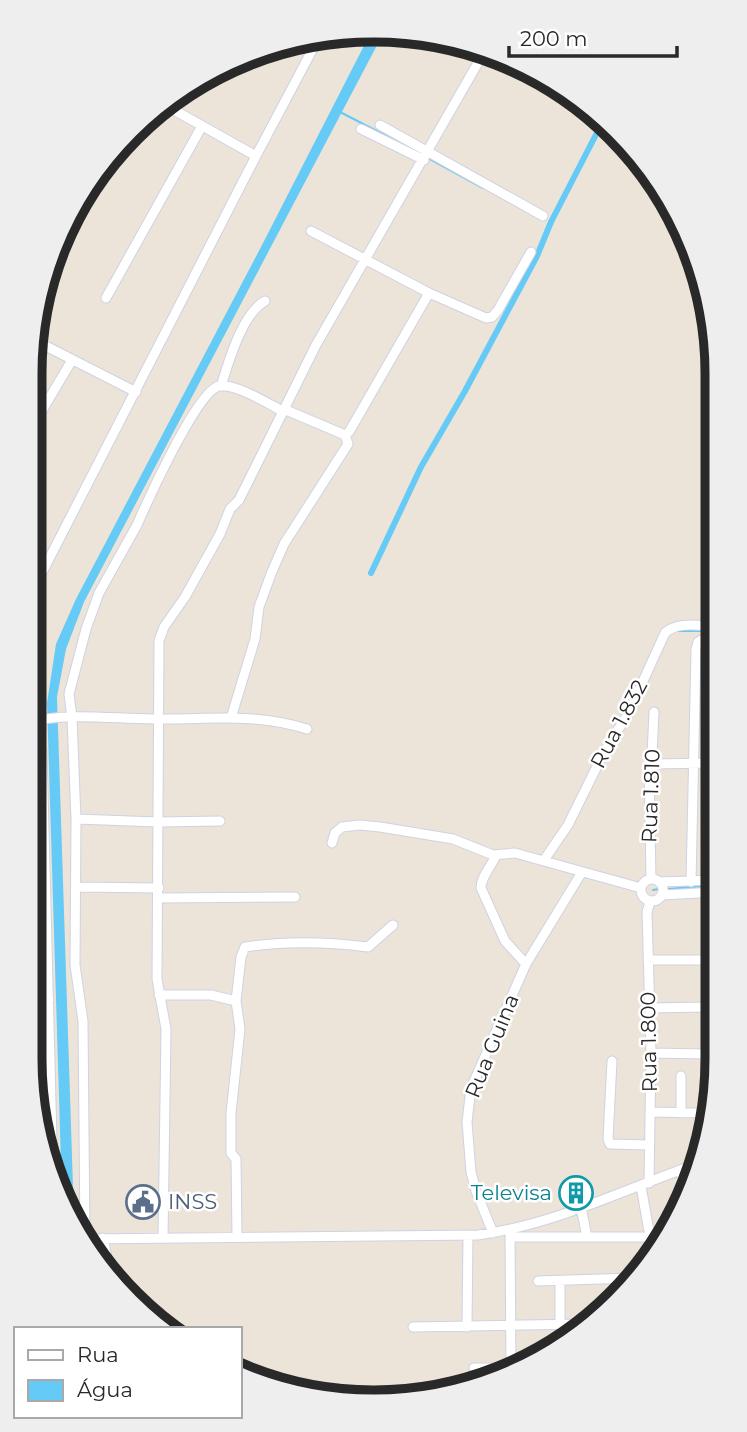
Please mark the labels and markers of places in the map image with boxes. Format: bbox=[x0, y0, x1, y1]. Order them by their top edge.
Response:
building icon: Televisa bbox=[557, 1174, 595, 1212]
place label: Televisa bbox=[471, 1180, 552, 1205]
public building icon: INSS bbox=[124, 1183, 162, 1221]
place label: INSS bbox=[168, 1189, 217, 1214]

